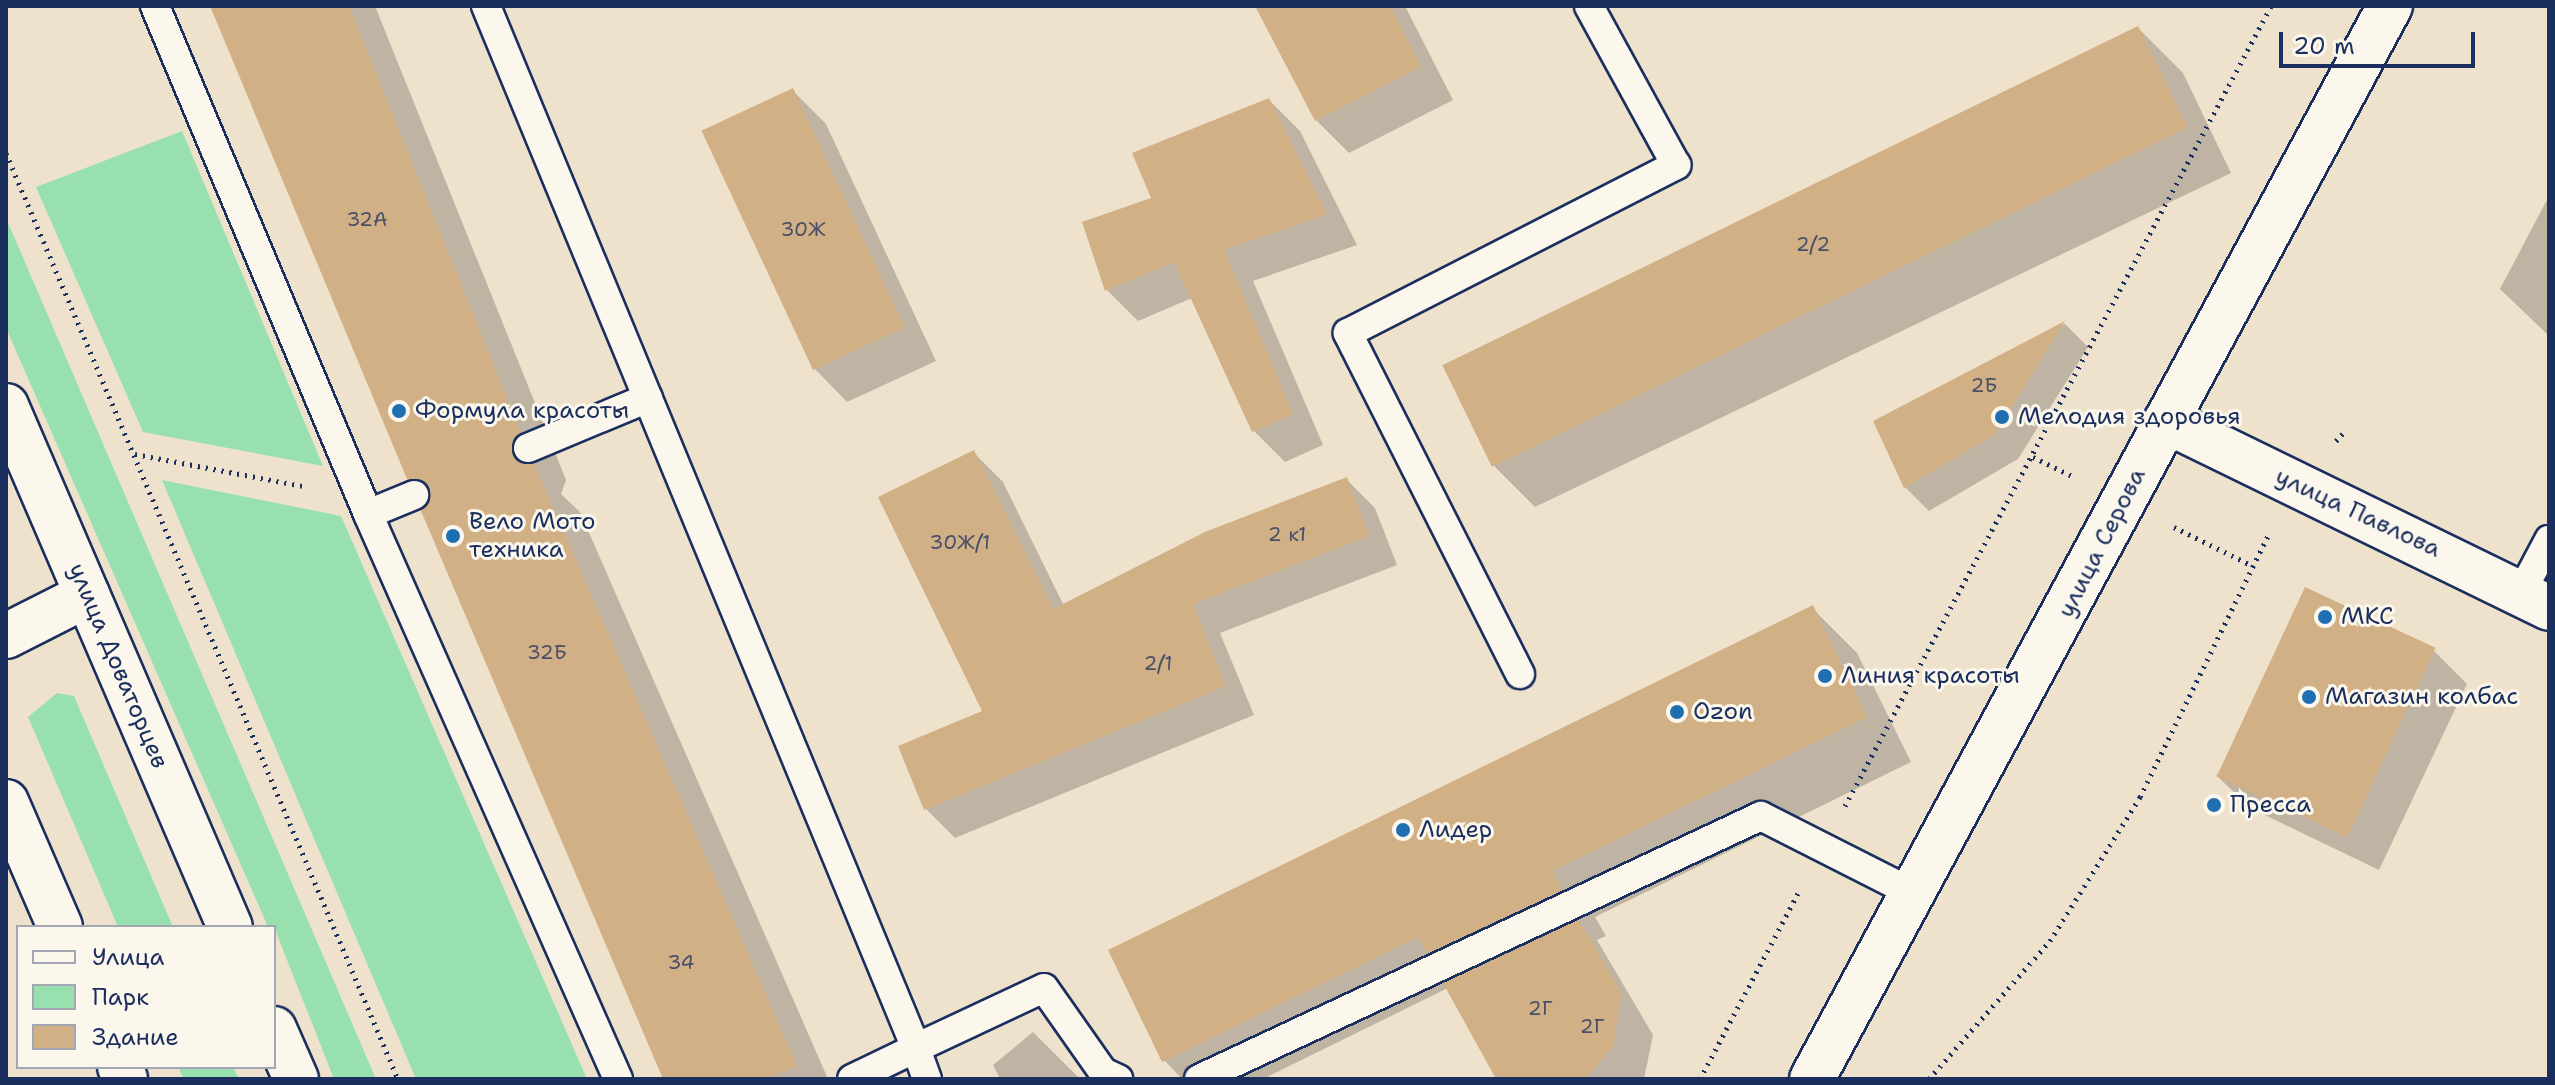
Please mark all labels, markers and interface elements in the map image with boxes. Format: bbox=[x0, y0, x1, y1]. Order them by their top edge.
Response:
scale bar bbox=[2283, 16, 2479, 66]
text: 20 m bbox=[2293, 30, 2355, 62]
house number: 32А bbox=[346, 207, 388, 231]
house number: 30Ж bbox=[780, 217, 826, 241]
house number: 2/2 bbox=[1796, 232, 1830, 256]
house number: 2Б bbox=[1970, 373, 1998, 397]
place label: Формула красоты bbox=[415, 397, 629, 425]
marker: Формула красоты bbox=[390, 402, 408, 420]
place label: Мелодия здоровья bbox=[2018, 403, 2241, 431]
marker: Мелодия здоровья bbox=[1993, 408, 2011, 426]
street label: улица Павлова bbox=[2271, 462, 2445, 564]
street label: улица Серова bbox=[2052, 463, 2152, 623]
place label: Вело Мото техника bbox=[469, 508, 595, 564]
house number: 2 к1 bbox=[1268, 522, 1306, 546]
marker: Вело Мото техника bbox=[444, 527, 462, 545]
house number: 30Ж/1 bbox=[930, 530, 990, 554]
street label: улица Доваторцев bbox=[62, 559, 174, 773]
place label: МКС bbox=[2341, 603, 2394, 631]
marker: МКС bbox=[2316, 608, 2334, 626]
house number: 32Б bbox=[527, 640, 567, 664]
house number: 2/1 bbox=[1144, 651, 1172, 675]
place label: Линия красоты bbox=[1841, 662, 2020, 690]
marker: Линия красоты bbox=[1816, 667, 1834, 685]
place label: Магазин колбас bbox=[2325, 683, 2518, 711]
marker: Магазин колбас bbox=[2300, 688, 2318, 706]
place label: Ozon bbox=[1693, 698, 1753, 726]
marker: Ozon bbox=[1668, 703, 1686, 721]
place label: Пресса bbox=[2230, 791, 2311, 819]
marker: Пресса bbox=[2205, 796, 2223, 814]
place label: Лидер bbox=[1419, 816, 1492, 844]
marker: Лидер bbox=[1394, 821, 1412, 839]
legend bbox=[16, 925, 276, 1069]
text: Улица bbox=[92, 941, 165, 973]
house number: 34 bbox=[667, 950, 695, 974]
text: Парк bbox=[92, 981, 149, 1013]
house number: 2Г bbox=[1528, 996, 1552, 1020]
house number: 2Г bbox=[1580, 1014, 1604, 1038]
text: Здание bbox=[92, 1021, 179, 1053]

